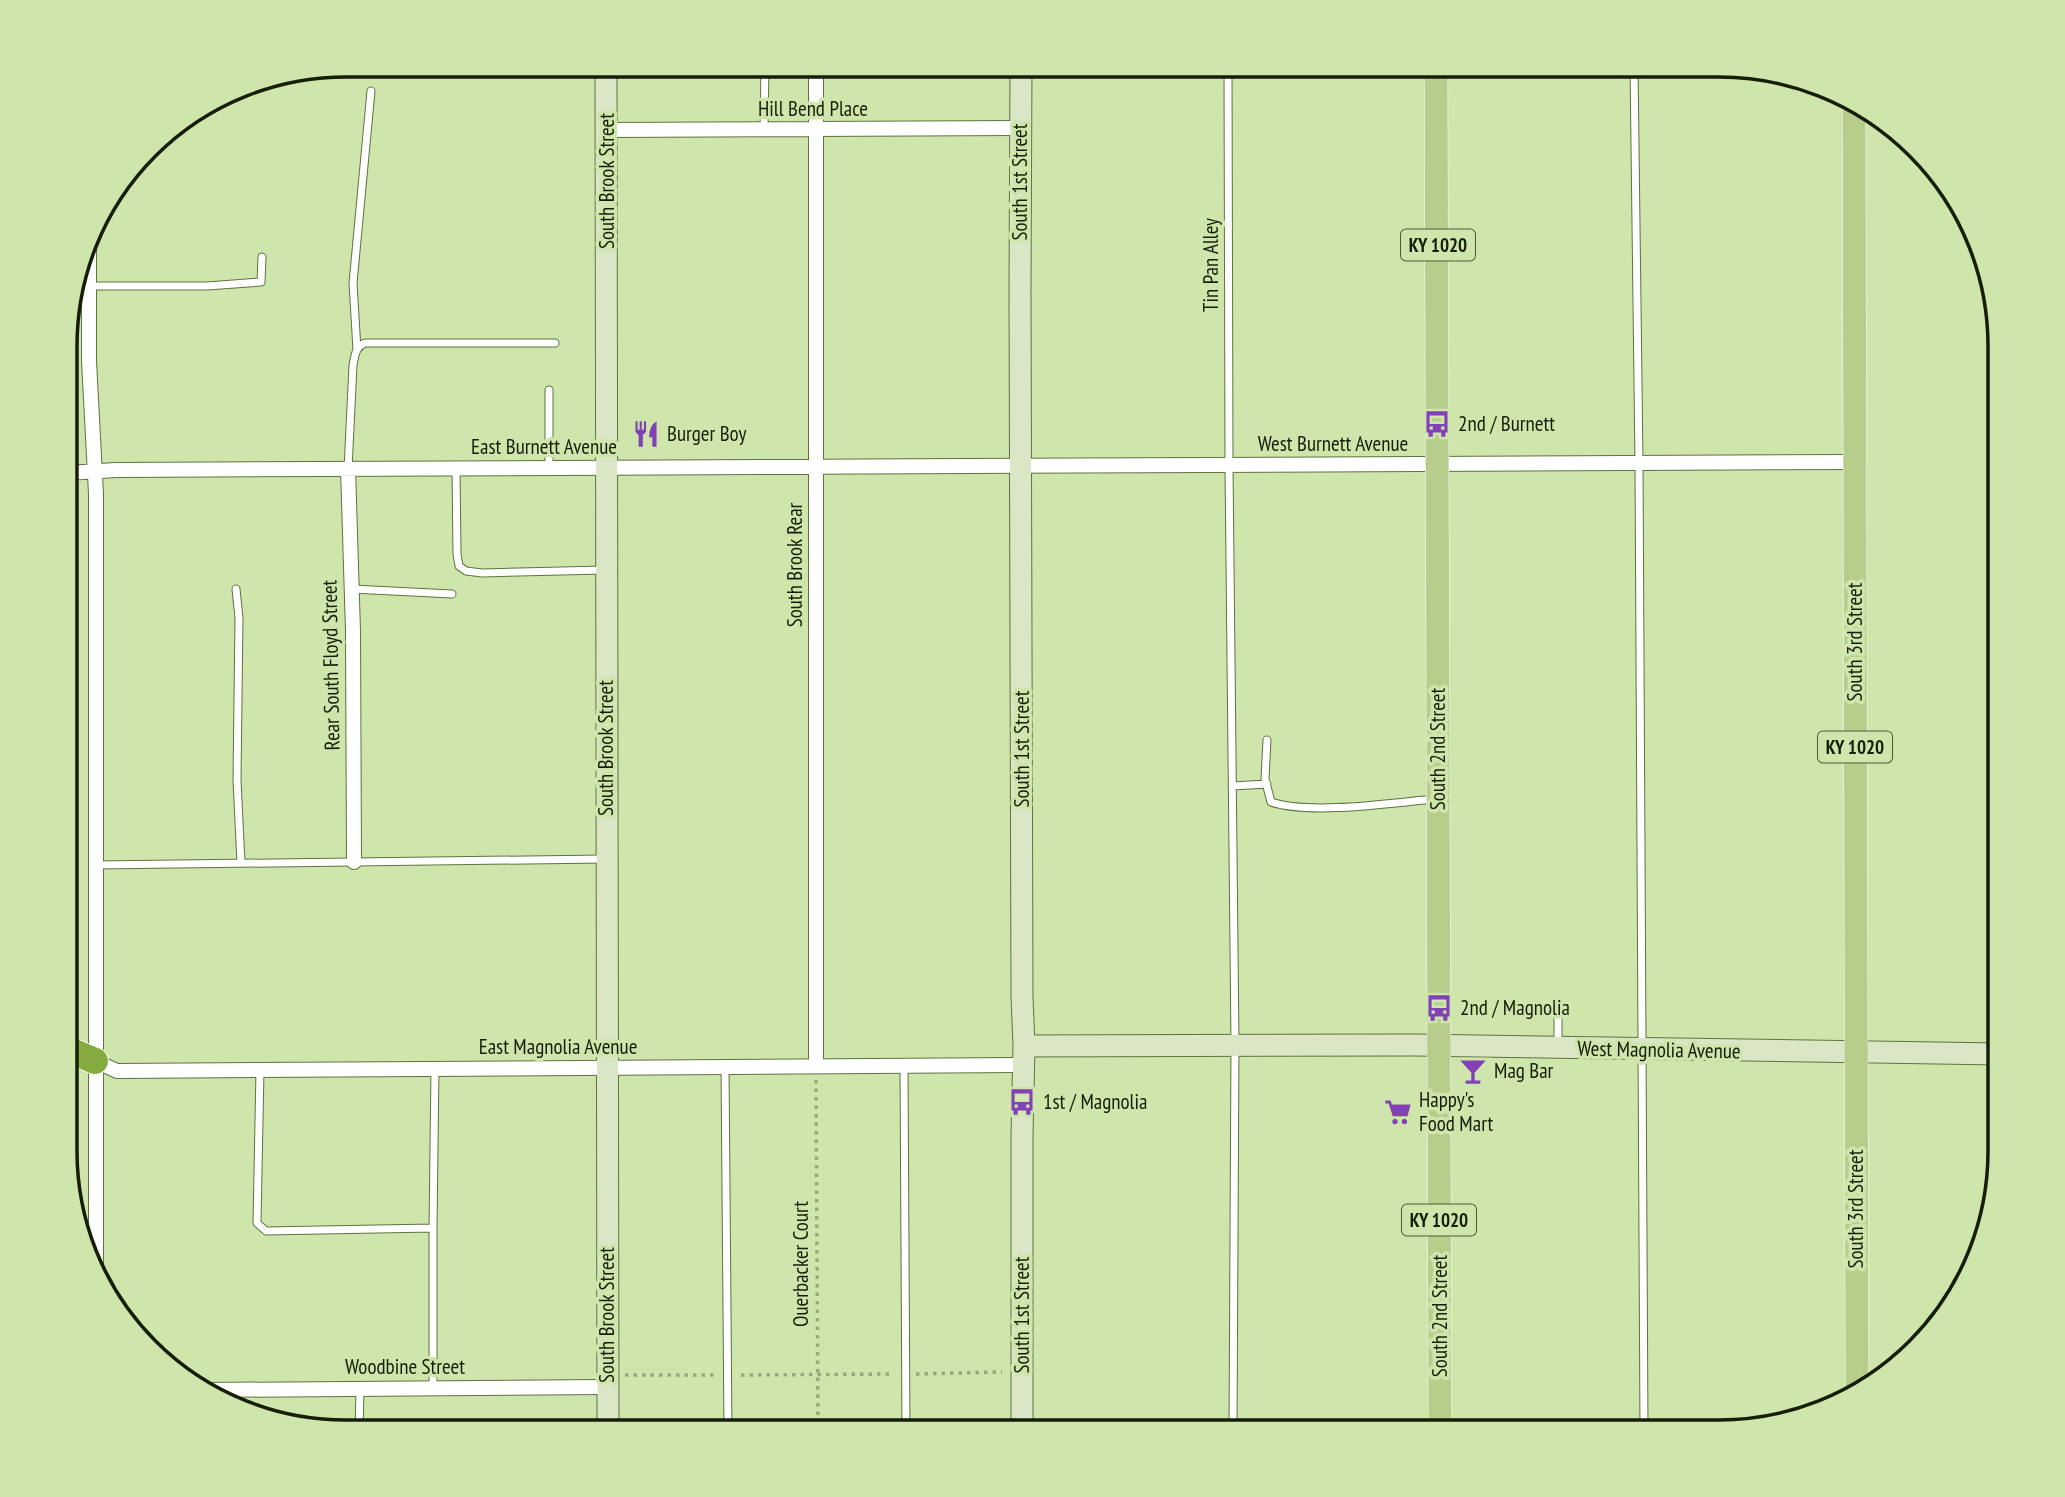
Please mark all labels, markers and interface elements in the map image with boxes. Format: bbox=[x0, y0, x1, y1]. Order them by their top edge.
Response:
street label: Hill Bend Place bbox=[758, 95, 868, 122]
street label: South Brook Street bbox=[593, 113, 620, 249]
street label: South 1st Street bbox=[1006, 123, 1033, 240]
street label: Tin Pan Alley bbox=[1197, 218, 1224, 312]
road number: KY 1020 bbox=[1401, 230, 1475, 260]
bus stop icon: 2nd / Burnett bbox=[1422, 409, 1452, 439]
place label: 2nd / Burnett bbox=[1458, 410, 1555, 437]
restaurant icon: Burger Boy bbox=[631, 419, 661, 449]
place label: Burger Boy bbox=[667, 420, 746, 447]
street label: West Burnett Avenue bbox=[1258, 430, 1408, 457]
street label: East Burnett Avenue bbox=[471, 433, 617, 460]
street label: South Brook Rear bbox=[781, 502, 808, 627]
street label: Rear South Floyd Street bbox=[316, 579, 345, 750]
street label: South 3rd Street bbox=[1841, 582, 1868, 701]
street label: South Brook Street bbox=[592, 680, 619, 816]
street label: South 2nd Street bbox=[1424, 688, 1451, 810]
street label: South 1st Street bbox=[1008, 690, 1035, 807]
road number: KY 1020 bbox=[1818, 732, 1892, 762]
bus stop icon: 2nd / Magnolia bbox=[1424, 993, 1454, 1023]
place label: 2nd / Magnolia bbox=[1460, 994, 1570, 1021]
street label: East Magnolia Avenue bbox=[479, 1033, 637, 1060]
street label: West Magnolia Avenue bbox=[1577, 1035, 1741, 1064]
bar icon: Mag Bar bbox=[1458, 1056, 1488, 1086]
place label: Mag Bar bbox=[1494, 1057, 1554, 1084]
place label: Happy's Food Mart bbox=[1419, 1086, 1493, 1137]
bus stop icon: 1st / Magnolia bbox=[1007, 1087, 1037, 1117]
place label: 1st / Magnolia bbox=[1043, 1088, 1147, 1115]
supermarket icon: Happy's Food Mart bbox=[1383, 1097, 1413, 1127]
street label: South 3rd Street bbox=[1842, 1149, 1869, 1268]
street label: Ouerbacker Court bbox=[787, 1201, 814, 1327]
road number: KY 1020 bbox=[1402, 1204, 1476, 1236]
street label: South Brook Street bbox=[593, 1247, 620, 1383]
street label: South 2nd Street bbox=[1426, 1255, 1453, 1377]
street label: South 1st Street bbox=[1008, 1256, 1035, 1373]
street label: Woodbine Street bbox=[345, 1353, 465, 1380]

